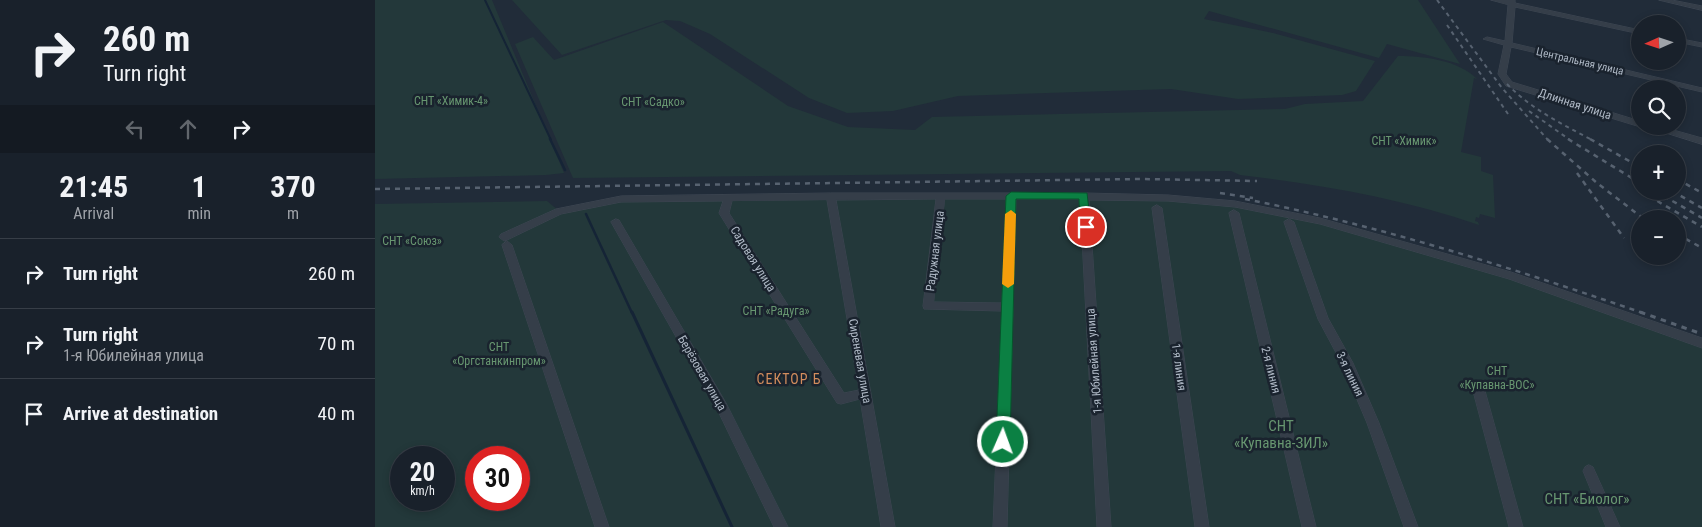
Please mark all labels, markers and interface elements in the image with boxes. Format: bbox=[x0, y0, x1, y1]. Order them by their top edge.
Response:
north arrow bbox=[1631, 15, 1686, 70]
map controls bbox=[1631, 15, 1686, 265]
text: 260 m bbox=[103, 19, 190, 60]
icon: right bbox=[20, 20, 85, 85]
street label: Центральная улица bbox=[1535, 45, 1625, 78]
text: Turn right bbox=[103, 61, 186, 86]
button: search bbox=[1631, 80, 1686, 135]
street label: Длинная улица bbox=[1537, 86, 1613, 122]
park label: СНТ «Химик-4» bbox=[414, 94, 488, 108]
park label: СНТ «Садко» bbox=[621, 95, 685, 109]
icon: left bbox=[121, 115, 149, 143]
icon: ahead bbox=[174, 115, 202, 143]
icon: right bbox=[227, 115, 255, 143]
park label: СНТ «Химик» bbox=[1371, 134, 1437, 148]
button: + bbox=[1631, 145, 1686, 200]
text: 21:45 bbox=[59, 169, 128, 204]
text: 1 bbox=[192, 169, 207, 204]
text: 370 bbox=[270, 169, 316, 204]
text: Arrival bbox=[73, 204, 114, 223]
text: min bbox=[187, 204, 211, 223]
text: m bbox=[287, 204, 299, 223]
pin bbox=[1065, 206, 1107, 248]
street label: Радужная улица bbox=[923, 210, 947, 292]
button: − bbox=[1631, 210, 1686, 265]
icon: arrive bbox=[1072, 213, 1100, 241]
street label: Садовая улица bbox=[727, 224, 779, 294]
park label: СНТ «Союз» bbox=[382, 234, 442, 248]
icon: right bbox=[20, 260, 48, 288]
text: Turn right bbox=[63, 262, 138, 285]
text: 260 m bbox=[308, 262, 355, 285]
park label: СНТ «Радуга» bbox=[743, 304, 809, 318]
street label: 1-я Юбилейная улица bbox=[1083, 308, 1105, 414]
street label: Сиреневая улица bbox=[846, 318, 874, 405]
text: Turn right bbox=[63, 323, 138, 346]
icon: right bbox=[20, 330, 48, 358]
text: 70 m bbox=[318, 332, 355, 355]
street label: Берёзовая улица bbox=[675, 333, 729, 413]
park label: СНТ «Оргстанкинпром» bbox=[452, 340, 546, 368]
street label: 1-я линия bbox=[1169, 342, 1189, 392]
street label: 2-я линия bbox=[1258, 345, 1284, 395]
text: 1-я Юбилейная улица bbox=[63, 346, 204, 365]
street label: 3-я линия bbox=[1333, 350, 1367, 398]
park label: СНТ «Купавна-ВОС» bbox=[1460, 364, 1534, 392]
district label: СЕКТОР Б bbox=[757, 371, 821, 387]
icon: arrive bbox=[20, 400, 48, 428]
text: Arrive at destination bbox=[63, 402, 218, 425]
text: 40 m bbox=[318, 402, 355, 425]
position arrow bbox=[976, 415, 1028, 467]
park label: СНТ «Купавна-ЗИЛ» bbox=[1234, 417, 1328, 452]
speed limit sign: 30 bbox=[465, 446, 530, 511]
text: 20 bbox=[410, 458, 435, 487]
text: km/h bbox=[410, 484, 435, 498]
park label: СНТ «Биолог» bbox=[1544, 490, 1630, 508]

